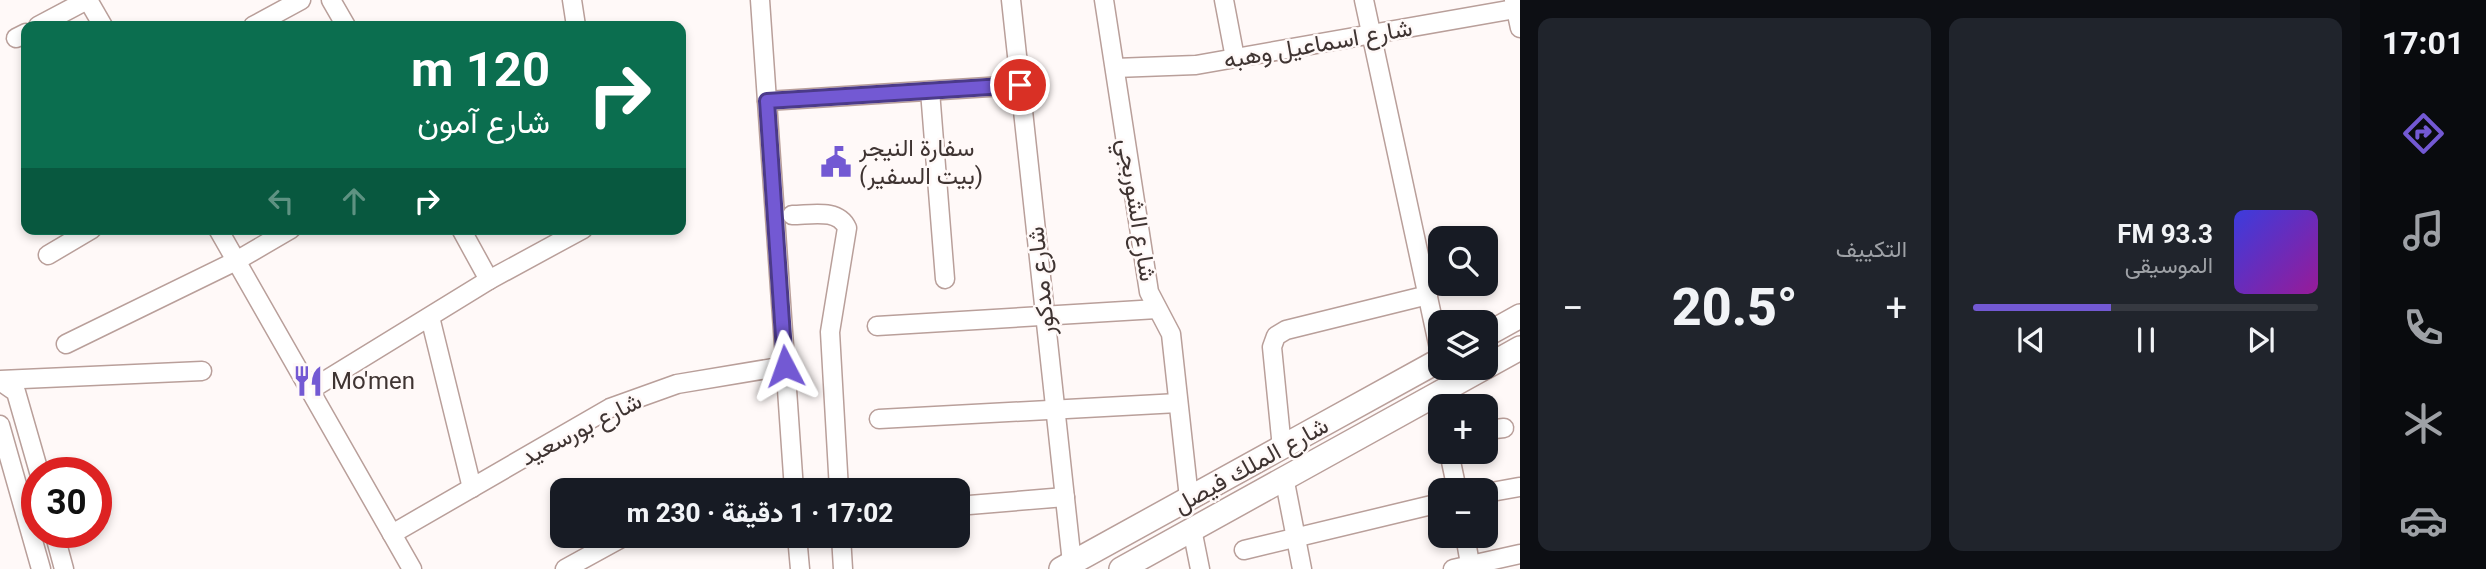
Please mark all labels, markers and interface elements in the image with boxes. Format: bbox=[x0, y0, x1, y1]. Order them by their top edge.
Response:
street label: شارع اسماعيل وهبه bbox=[1222, 14, 1415, 76]
text: 17:01 bbox=[2382, 24, 2464, 62]
text: 120 m bbox=[411, 41, 550, 98]
icon: right bbox=[574, 49, 665, 140]
pin bbox=[990, 55, 1050, 115]
icon: arrive bbox=[1001, 66, 1039, 104]
text: شارع آمون bbox=[417, 103, 550, 141]
icon: directions bbox=[2399, 109, 2448, 158]
place label: سفارة النيجر (بيت السفير) bbox=[858, 134, 983, 191]
street label: شارع الشوربجي bbox=[1107, 137, 1162, 284]
public building icon: سفارة النيجر (بيت السفير) bbox=[819, 145, 853, 179]
icon: left bbox=[262, 182, 300, 220]
icon: ahead bbox=[335, 182, 373, 220]
icon: right bbox=[408, 182, 446, 220]
icon: music bbox=[2399, 206, 2448, 255]
text: 93.3 FM bbox=[2117, 219, 2213, 249]
street label: شارع مدكور bbox=[1021, 225, 1063, 338]
map controls bbox=[1428, 226, 1498, 548]
button: search bbox=[1428, 226, 1498, 296]
text: التكييف bbox=[1836, 236, 1907, 263]
text: الموسيقى bbox=[2125, 252, 2213, 279]
text: 20.5° bbox=[1672, 277, 1798, 338]
text: − bbox=[1562, 286, 1584, 330]
text: + bbox=[1885, 286, 1907, 330]
icon: phone bbox=[2399, 303, 2448, 352]
button: layers bbox=[1428, 310, 1498, 380]
icon: previous bbox=[2012, 321, 2050, 359]
icon: pause bbox=[2127, 321, 2165, 359]
icon: next bbox=[2242, 321, 2280, 359]
position arrow bbox=[748, 329, 822, 403]
restaurant icon: Mo'men bbox=[291, 364, 325, 398]
place label: Mo'men bbox=[331, 367, 415, 395]
street label: شارع بورسعيد bbox=[516, 386, 647, 473]
button: + bbox=[1428, 394, 1498, 464]
icon: climate bbox=[2399, 399, 2448, 448]
street label: شارع الملك فيصل bbox=[1169, 411, 1334, 521]
speed limit sign: 30 bbox=[21, 457, 112, 548]
button: − bbox=[1428, 478, 1498, 548]
icon: car bbox=[2399, 496, 2448, 545]
text: 17:02 · 1 دقيقة · 230 m bbox=[627, 498, 893, 528]

